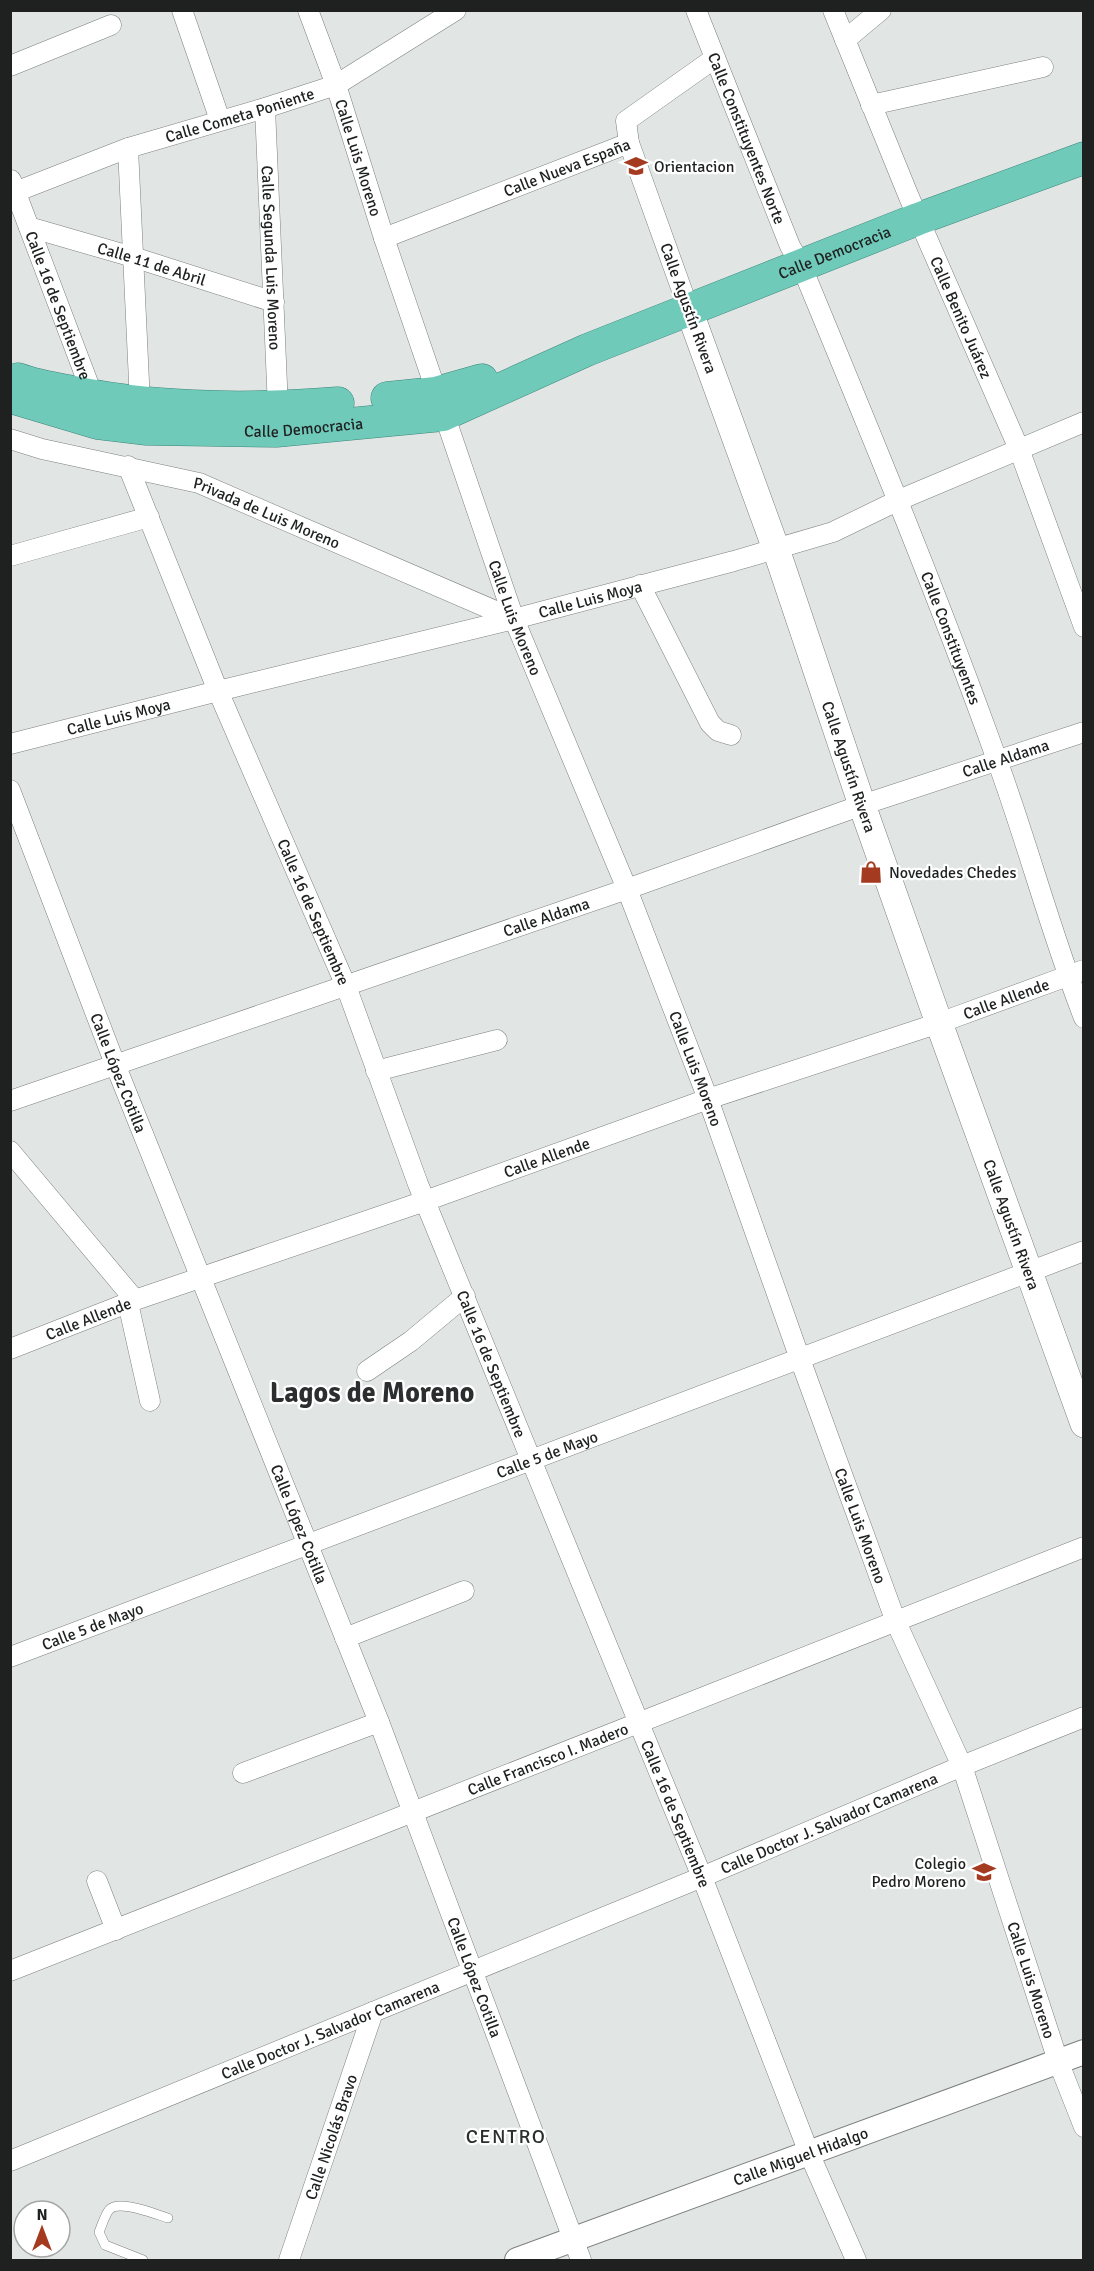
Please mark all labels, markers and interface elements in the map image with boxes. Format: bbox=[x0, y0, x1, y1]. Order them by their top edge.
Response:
street label: Calle Constituyentes Norte bbox=[703, 50, 789, 227]
street label: Calle Cometa Poniente bbox=[163, 84, 317, 148]
street label: Calle Luis Moreno bbox=[330, 97, 386, 219]
street label: Calle Nueva España bbox=[501, 134, 633, 202]
school or university icon: Orientacion bbox=[623, 153, 649, 179]
place label: Orientacion bbox=[654, 157, 735, 177]
street label: Calle Segunda Luis Moreno bbox=[257, 165, 284, 351]
street label: Calle Democracia bbox=[776, 222, 894, 284]
street label: Calle 16 de Septiembre bbox=[20, 228, 95, 383]
street label: Calle 11 de Abril bbox=[95, 238, 208, 291]
street label: Calle Agustín Rivera bbox=[655, 240, 721, 376]
street label: Calle Benito Juárez bbox=[925, 253, 996, 382]
street label: Calle Democracia bbox=[244, 414, 364, 442]
street label: Privada de Luis Moreno bbox=[192, 473, 343, 554]
street label: Calle Luis Moreno bbox=[484, 558, 545, 679]
street label: Calle Constituyentes bbox=[916, 569, 985, 707]
street label: Calle Luis Moya bbox=[536, 577, 644, 623]
street label: Calle Luis Moya bbox=[65, 695, 173, 740]
street label: Calle Agustín Rivera bbox=[817, 699, 880, 835]
street label: Calle Aldama bbox=[960, 735, 1052, 782]
street label: Calle 16 de Septiembre bbox=[272, 836, 353, 988]
shop icon: Novedades Chedes bbox=[858, 859, 884, 885]
place label: Novedades Chedes bbox=[889, 863, 1017, 883]
street label: Calle Aldama bbox=[501, 894, 592, 942]
street label: Calle Allende bbox=[960, 975, 1052, 1024]
street label: Calle Luis Moreno bbox=[664, 1008, 726, 1129]
street label: Calle López Cotilla bbox=[85, 1010, 151, 1136]
street label: Calle Allende bbox=[501, 1133, 593, 1183]
street label: Calle Agustín Rivera bbox=[978, 1157, 1044, 1293]
street label: Calle 16 de Septiembre bbox=[452, 1288, 530, 1441]
street label: Calle Allende bbox=[43, 1293, 134, 1345]
district label: Lagos de Moreno bbox=[270, 1376, 474, 1410]
street label: Calle 5 de Mayo bbox=[494, 1427, 601, 1483]
street label: Calle López Cotilla bbox=[266, 1462, 332, 1587]
street label: Calle Luis Moreno bbox=[830, 1465, 890, 1587]
street label: Calle 5 de Mayo bbox=[39, 1599, 146, 1655]
street label: Calle Francisco I. Madero bbox=[465, 1719, 631, 1800]
street label: Calle 16 de Septiembre bbox=[636, 1737, 714, 1890]
street label: Calle Doctor J. Salvador Camarena bbox=[718, 1769, 941, 1879]
place label: Colegio Pedro Moreno bbox=[872, 1854, 966, 1892]
school or university icon: Colegio Pedro Moreno bbox=[971, 1859, 997, 1885]
street label: Calle López Cotilla bbox=[442, 1915, 506, 2040]
street label: Calle Luis Moreno bbox=[1002, 1919, 1059, 2041]
street label: Calle Doctor J. Salvador Camarena bbox=[218, 1977, 443, 2084]
street label: Calle Nicolás Bravo bbox=[301, 2072, 362, 2203]
street label: Calle Miguel Hidalgo bbox=[731, 2123, 871, 2191]
district label: CENTRO bbox=[466, 2124, 546, 2149]
north arrow bbox=[12, 2199, 72, 2259]
text: N bbox=[36, 2205, 48, 2225]

